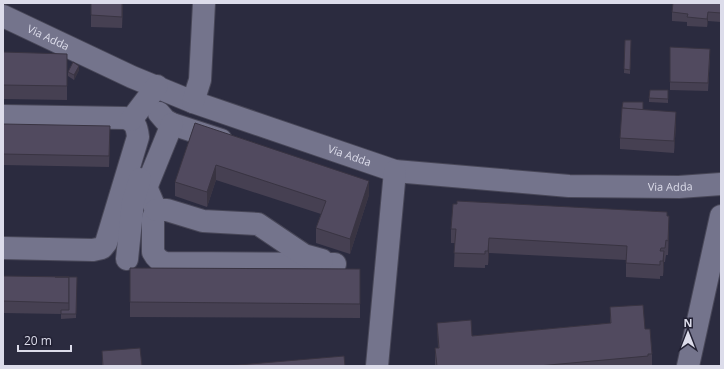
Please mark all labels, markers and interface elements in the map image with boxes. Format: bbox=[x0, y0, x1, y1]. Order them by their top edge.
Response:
street label: Via Adda bbox=[25, 21, 72, 53]
street label: Via Adda bbox=[326, 141, 373, 169]
street label: Via Adda bbox=[648, 178, 693, 194]
north arrow bbox=[668, 313, 708, 353]
text: N bbox=[684, 315, 692, 330]
scale bar bbox=[18, 327, 71, 353]
text: 20 m bbox=[24, 332, 52, 349]

